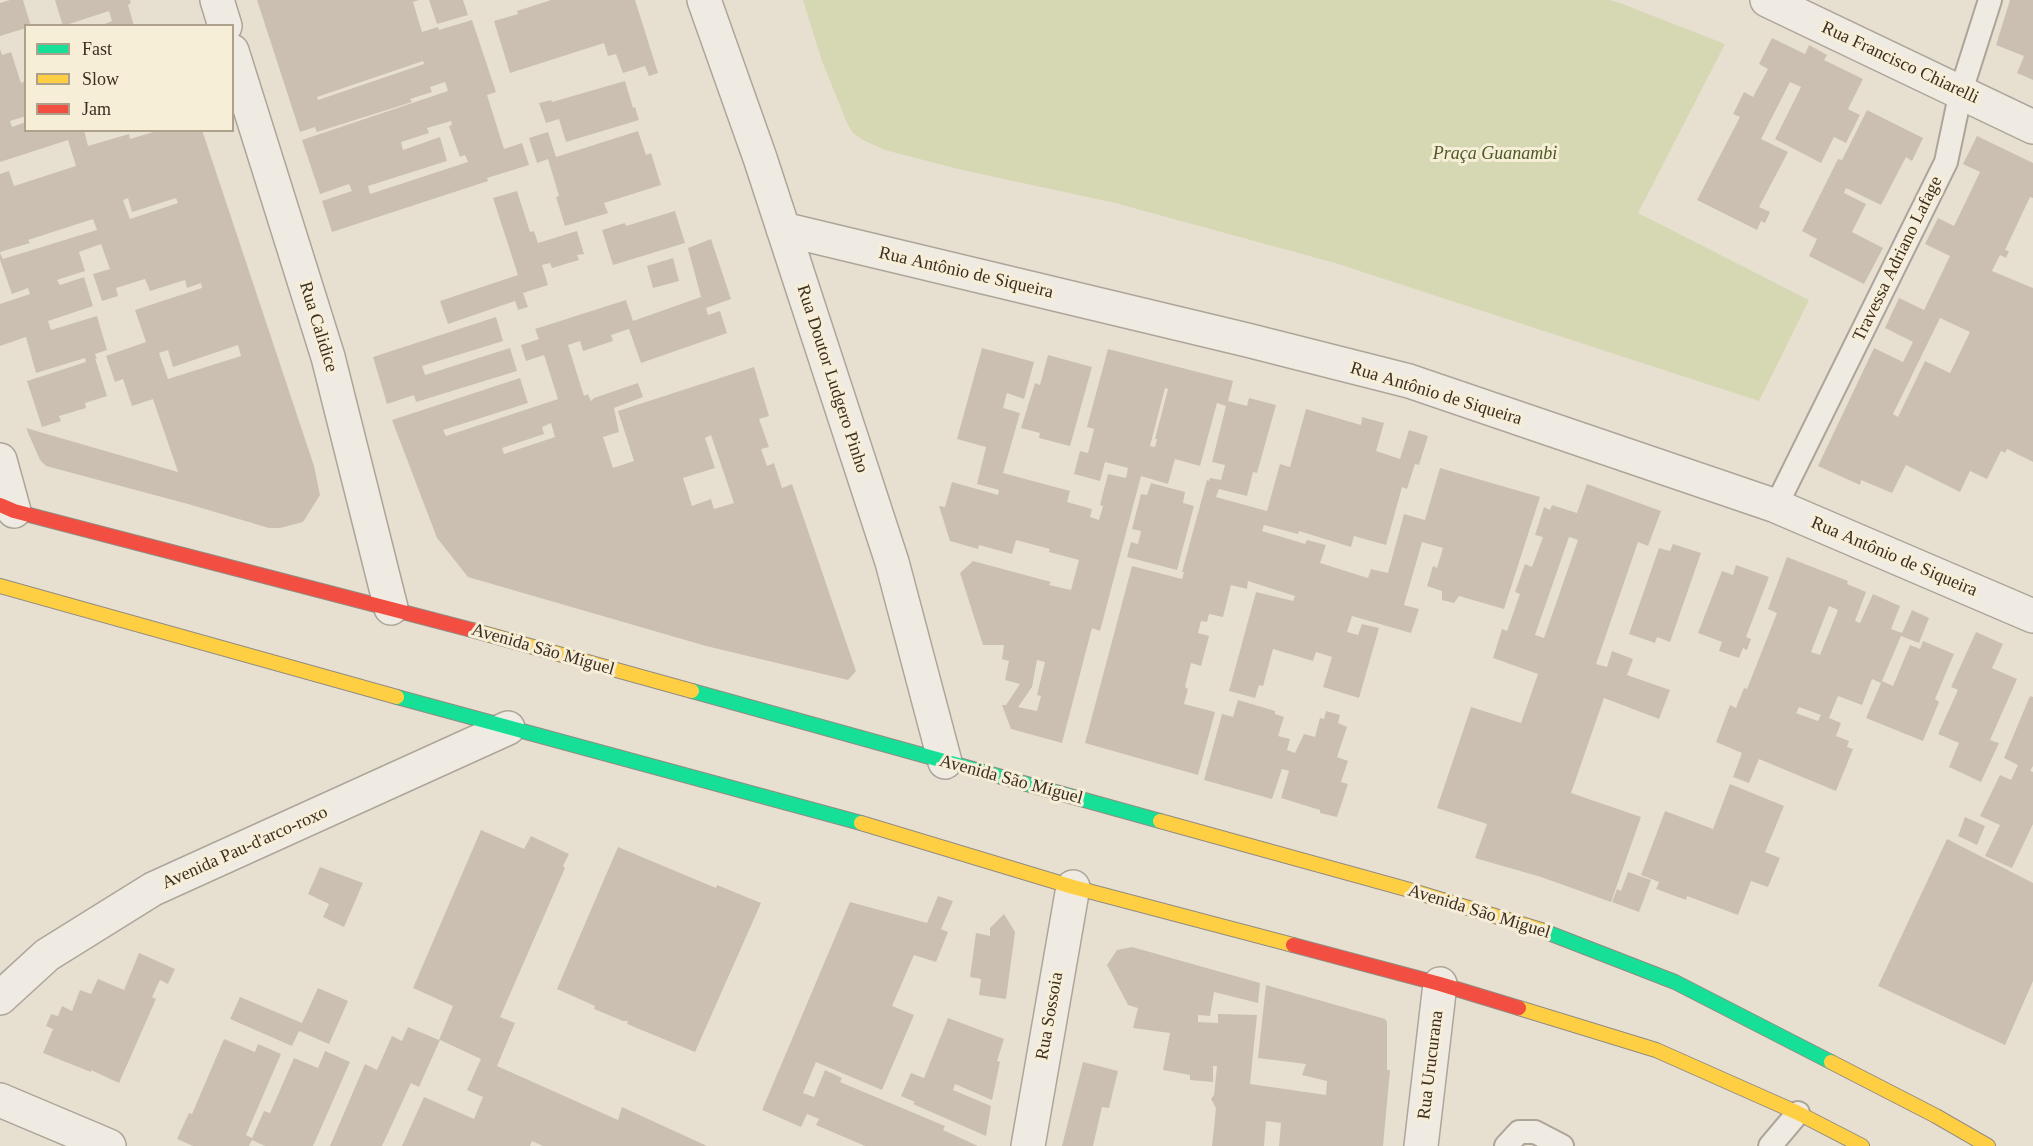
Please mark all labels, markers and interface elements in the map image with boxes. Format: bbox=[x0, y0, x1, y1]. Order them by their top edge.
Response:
street label: Rua Francisco Chiarelli bbox=[1818, 17, 1982, 109]
legend bbox=[24, 24, 234, 132]
text: Fast bbox=[82, 39, 112, 59]
text: Slow bbox=[82, 69, 119, 89]
text: Jam bbox=[82, 99, 111, 119]
park label: Praça Guanambi bbox=[1433, 143, 1557, 165]
street label: Travessa Adriano Lafage bbox=[1849, 173, 1947, 345]
street label: Rua Antônio de Siqueira bbox=[877, 242, 1055, 304]
street label: Rua Calidice bbox=[294, 279, 342, 375]
street label: Rua Doutor Ludgero Pinho bbox=[791, 282, 873, 476]
street label: Rua Antônio de Siqueira bbox=[1348, 358, 1524, 430]
street label: Rua Antônio de Siqueira bbox=[1808, 512, 1980, 602]
street label: Avenida São Miguel bbox=[469, 619, 617, 681]
street label: Avenida São Miguel bbox=[937, 750, 1085, 810]
street label: Avenida Pau-d'arco-roxo bbox=[159, 802, 331, 894]
street label: Avenida São Miguel bbox=[1405, 880, 1553, 944]
street label: Rua Sossoia bbox=[1032, 971, 1068, 1061]
street label: Rua Urucurana bbox=[1414, 1009, 1448, 1121]

